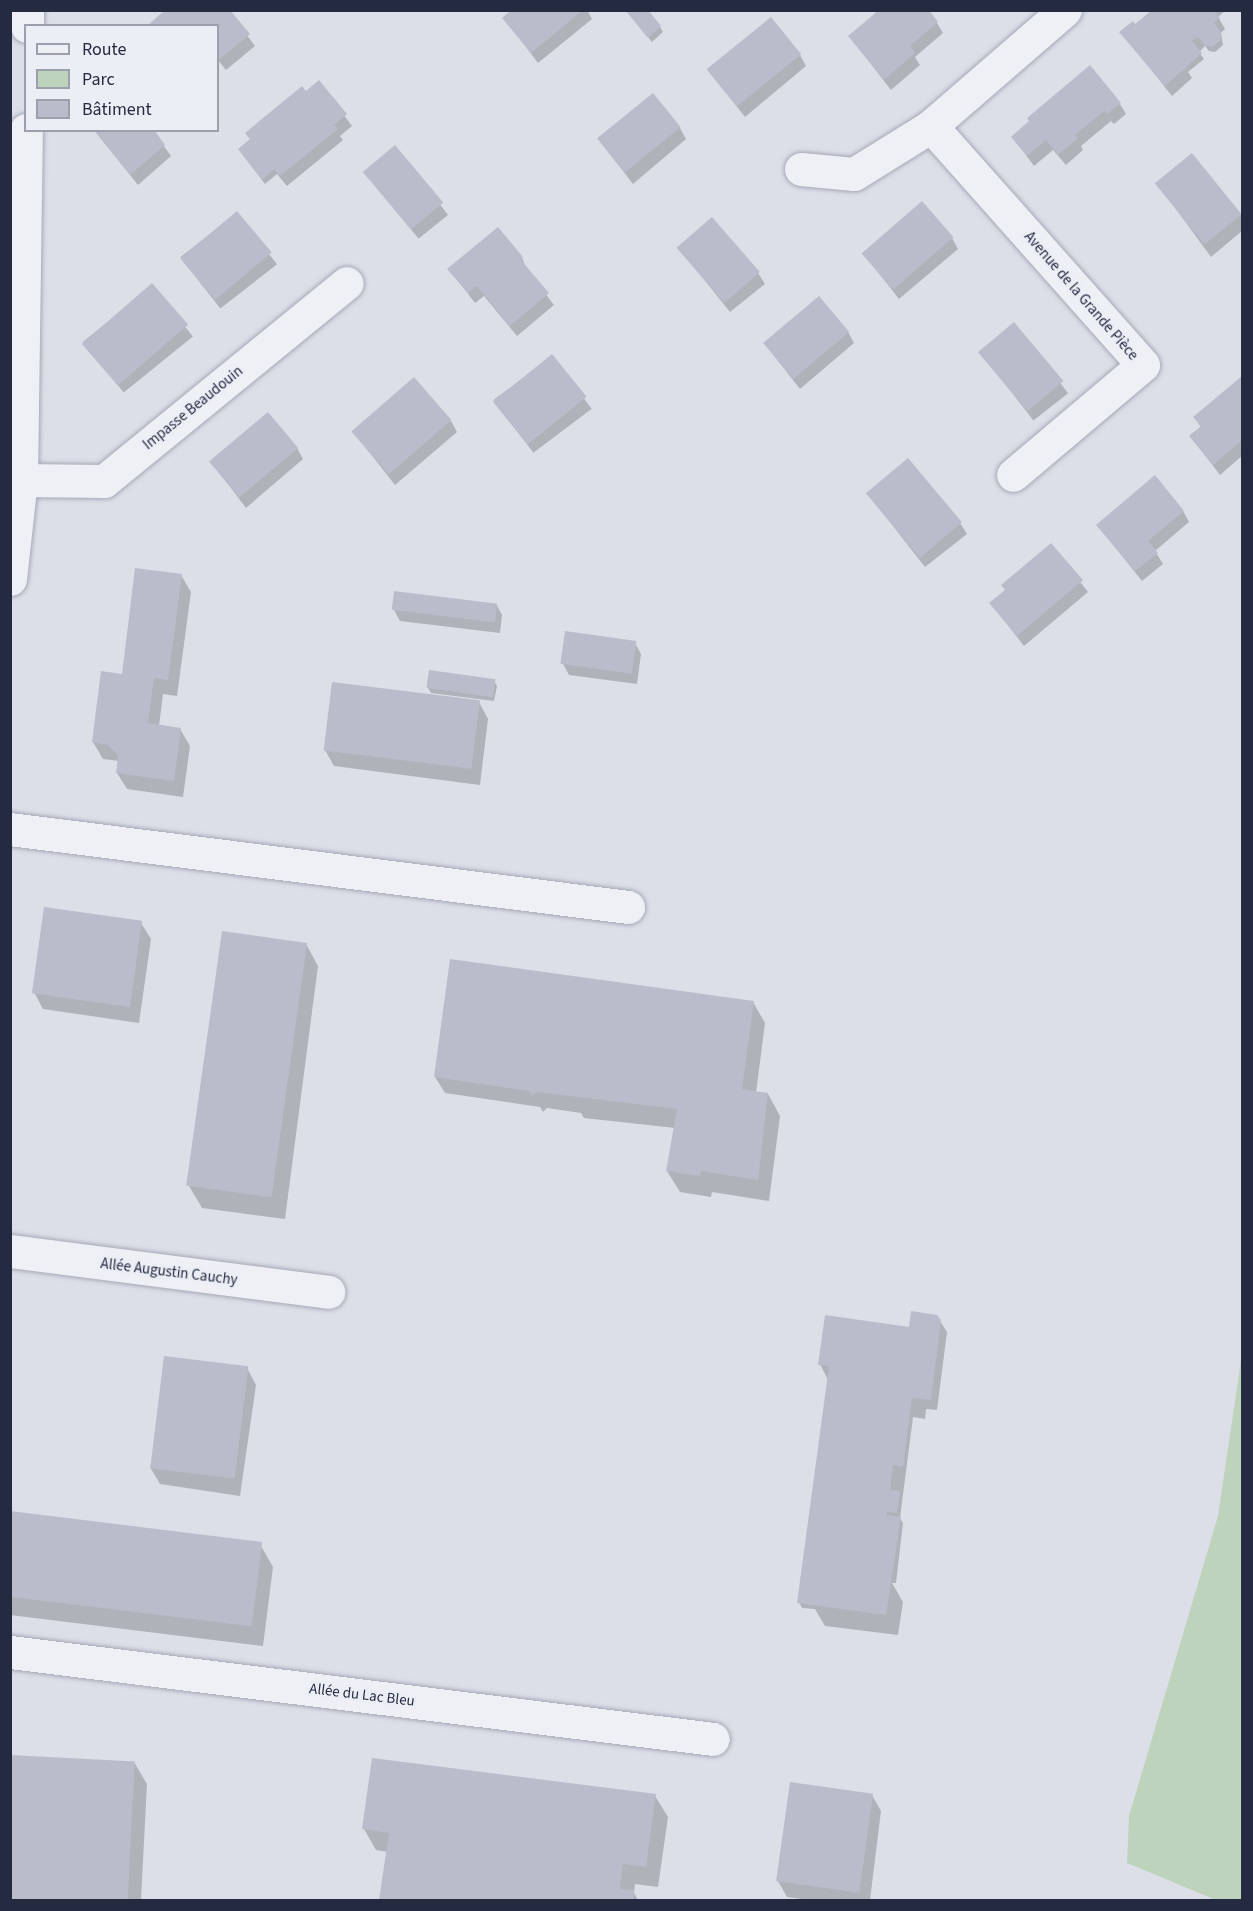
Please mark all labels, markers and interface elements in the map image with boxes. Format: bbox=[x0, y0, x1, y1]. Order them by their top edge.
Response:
legend bbox=[24, 24, 219, 132]
text: Route bbox=[82, 37, 126, 62]
text: Parc bbox=[82, 67, 115, 92]
text: Bâtiment bbox=[82, 97, 152, 122]
street label: Avenue de la Grande Pièce bbox=[1020, 228, 1142, 364]
street label: Impasse Beaudouin bbox=[139, 362, 247, 454]
street label: Allée Augustin Cauchy bbox=[99, 1255, 239, 1289]
street label: Allée du Lac Bleu bbox=[308, 1680, 416, 1710]

